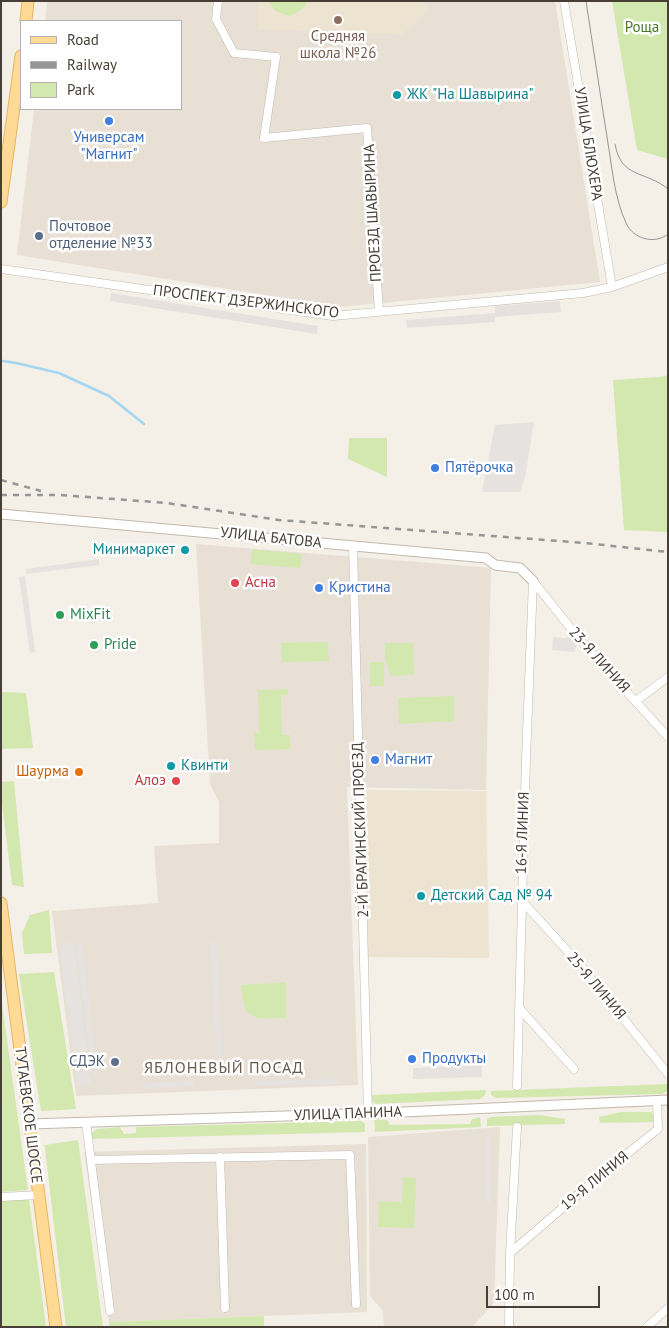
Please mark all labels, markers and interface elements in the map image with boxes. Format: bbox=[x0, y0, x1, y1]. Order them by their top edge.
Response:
marker: Средняя школа №26 bbox=[332, 14, 344, 26]
park label: Роща bbox=[625, 19, 659, 37]
legend bbox=[20, 20, 182, 110]
place label: Средняя школа №26 bbox=[300, 28, 376, 63]
text: Road bbox=[67, 30, 99, 49]
text: Railway bbox=[67, 55, 117, 74]
text: Park bbox=[67, 80, 95, 99]
place label: ЖК "На Шавырина" bbox=[407, 86, 534, 104]
street label: УЛИЦА БЛЮХЕРА bbox=[570, 86, 606, 202]
marker: ЖК "На Шавырина" bbox=[391, 89, 403, 101]
marker: Универсам "Магнит" bbox=[103, 115, 115, 127]
place label: Универсам "Магнит" bbox=[74, 129, 144, 164]
street label: ПРОЕЗД ШАВЫРИНА bbox=[360, 144, 386, 282]
place label: Почтовое отделение №33 bbox=[49, 218, 153, 253]
marker: Почтовое отделение №33 bbox=[33, 230, 45, 242]
street label: ПРОСПЕКТ ДЗЕРЖИНСКОГО bbox=[152, 282, 340, 322]
place label: Пятёрочка bbox=[445, 459, 513, 477]
marker: Пятёрочка bbox=[429, 462, 441, 474]
street label: УЛИЦА БАТОВА bbox=[219, 524, 323, 552]
place label: Минимаркет bbox=[93, 541, 175, 559]
marker: Минимаркет bbox=[179, 544, 191, 556]
place label: Асна bbox=[245, 574, 276, 592]
marker: Асна bbox=[229, 577, 241, 589]
place label: Кристина bbox=[329, 579, 391, 597]
marker: Кристина bbox=[313, 582, 325, 594]
place label: MixFit bbox=[70, 606, 110, 624]
marker: MixFit bbox=[54, 609, 66, 621]
street label: 23-Я ЛИНИЯ bbox=[565, 623, 633, 697]
place label: Pride bbox=[104, 636, 137, 654]
marker: Pride bbox=[88, 639, 100, 651]
street label: 2-Й БРАГИНСКИЙ ПРОЕЗД bbox=[349, 742, 373, 918]
place label: Магнит bbox=[385, 751, 432, 769]
marker: Магнит bbox=[369, 754, 381, 766]
place label: Квинти bbox=[181, 757, 228, 775]
marker: Квинти bbox=[165, 760, 177, 772]
place label: Шаурма bbox=[16, 763, 69, 781]
marker: Шаурма bbox=[73, 766, 85, 778]
place label: Алоэ bbox=[135, 772, 166, 790]
marker: Алоэ bbox=[170, 775, 182, 787]
street label: 16-Я ЛИНИЯ bbox=[513, 791, 533, 875]
place label: Детский Сад № 94 bbox=[431, 887, 552, 905]
marker: Детский Сад № 94 bbox=[415, 890, 427, 902]
street label: 25-Я ЛИНИЯ bbox=[563, 949, 629, 1023]
street label: ТУТАЕВСКОЕ ШОССЕ bbox=[11, 1046, 45, 1184]
place label: Продукты bbox=[422, 1050, 486, 1068]
place label: СДЭК bbox=[69, 1053, 105, 1071]
marker: Продукты bbox=[406, 1053, 418, 1065]
marker: СДЭК bbox=[109, 1056, 121, 1068]
district label: ЯБЛОНЕВЫЙ ПОСАД bbox=[142, 1058, 306, 1078]
street label: УЛИЦА ПАНИНА bbox=[294, 1103, 402, 1125]
street label: 19-Я ЛИНИЯ bbox=[558, 1148, 632, 1214]
scale bar bbox=[489, 1276, 603, 1308]
text: 100 m bbox=[494, 1285, 535, 1304]

